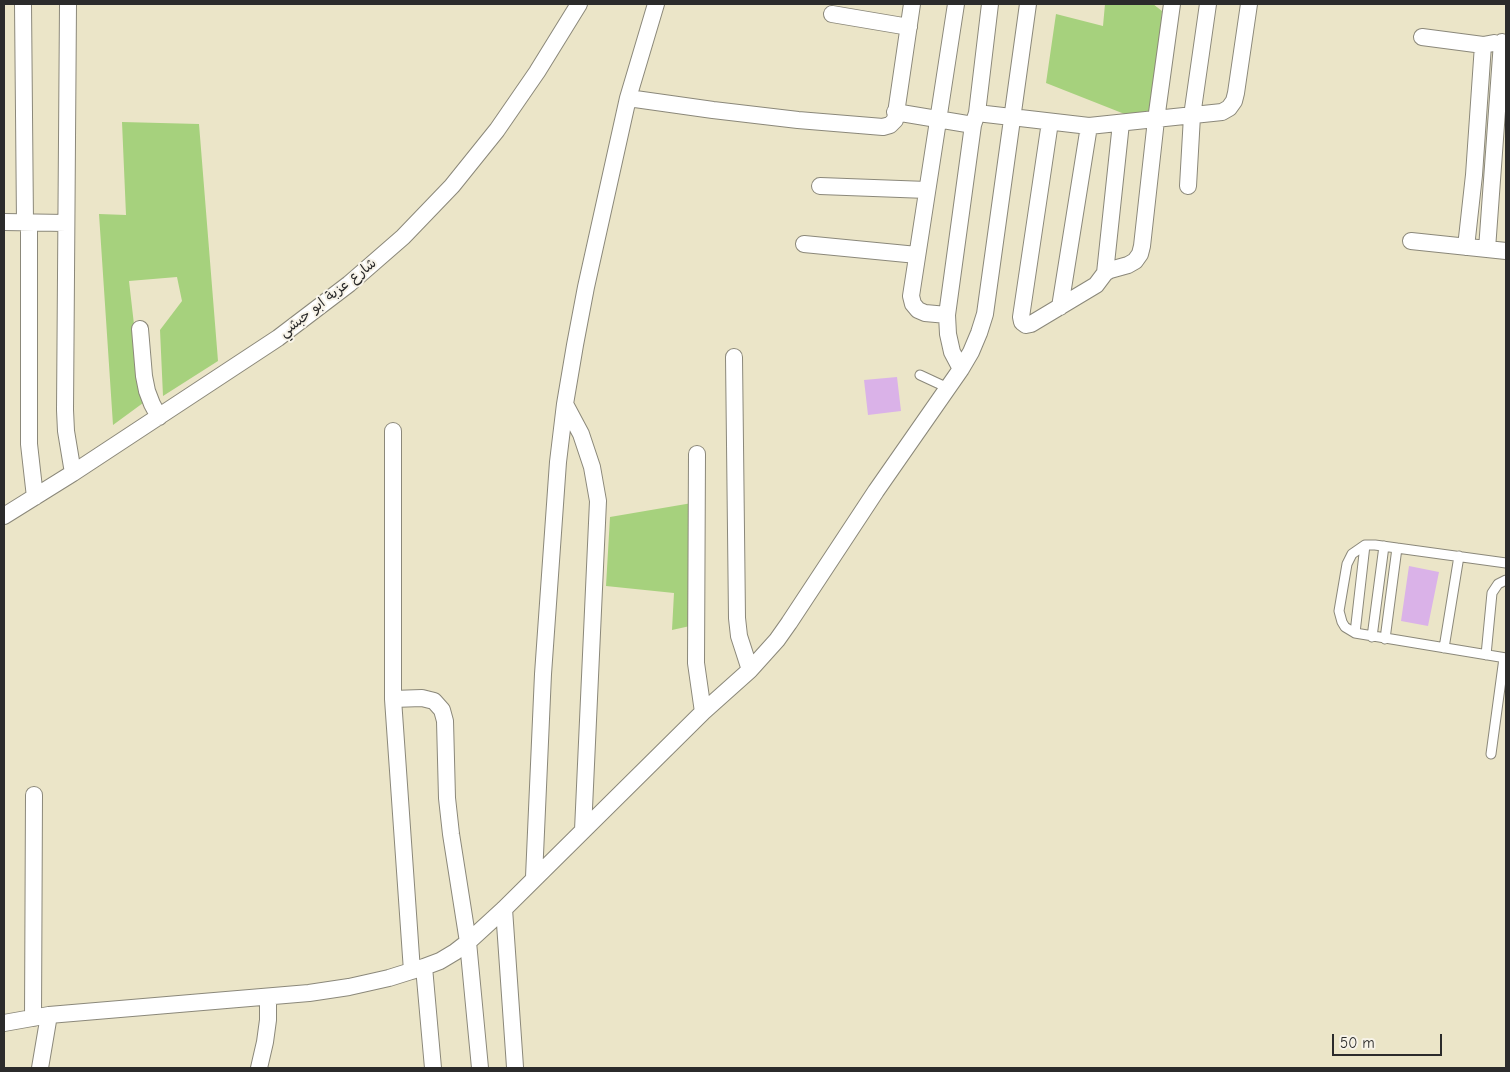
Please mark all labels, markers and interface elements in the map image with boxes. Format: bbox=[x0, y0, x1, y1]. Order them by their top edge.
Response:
street label: شارع عزبة ابو حبشي bbox=[276, 255, 380, 341]
scale bar bbox=[1335, 1024, 1445, 1056]
text: 50 m bbox=[1340, 1034, 1375, 1052]

